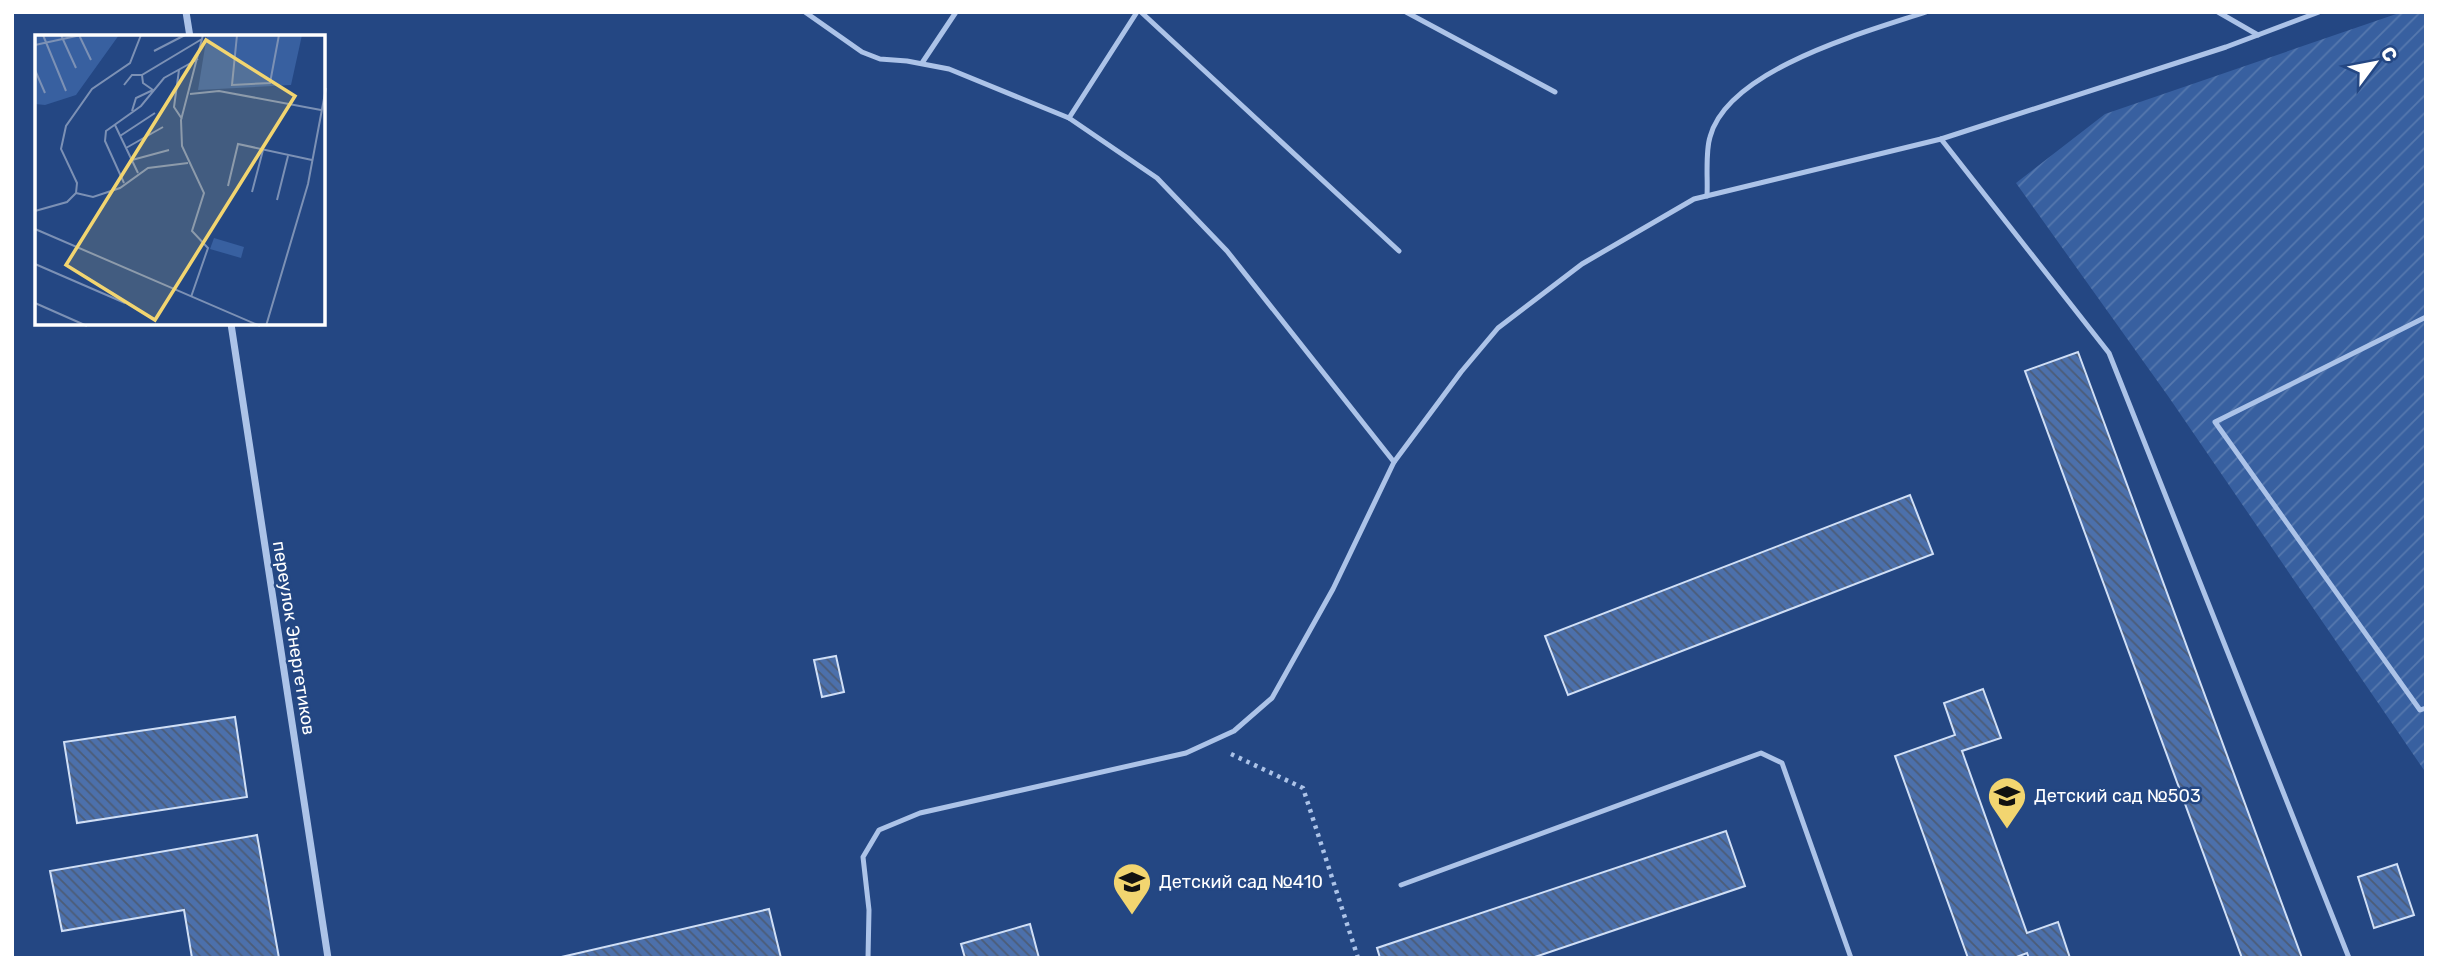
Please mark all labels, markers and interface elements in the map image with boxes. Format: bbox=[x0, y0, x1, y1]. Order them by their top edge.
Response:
north arrow bbox=[2340, 28, 2410, 98]
inset map bbox=[35, 35, 326, 326]
text: С bbox=[2376, 43, 2402, 66]
street label: переулок Энергетиков bbox=[268, 539, 320, 737]
school or university icon: Детский сад №503 bbox=[1986, 775, 2028, 830]
place label: Детский сад №503 bbox=[2034, 785, 2201, 807]
school or university icon: Детский сад №410 bbox=[1111, 861, 1153, 916]
place label: Детский сад №410 bbox=[1159, 871, 1323, 893]

